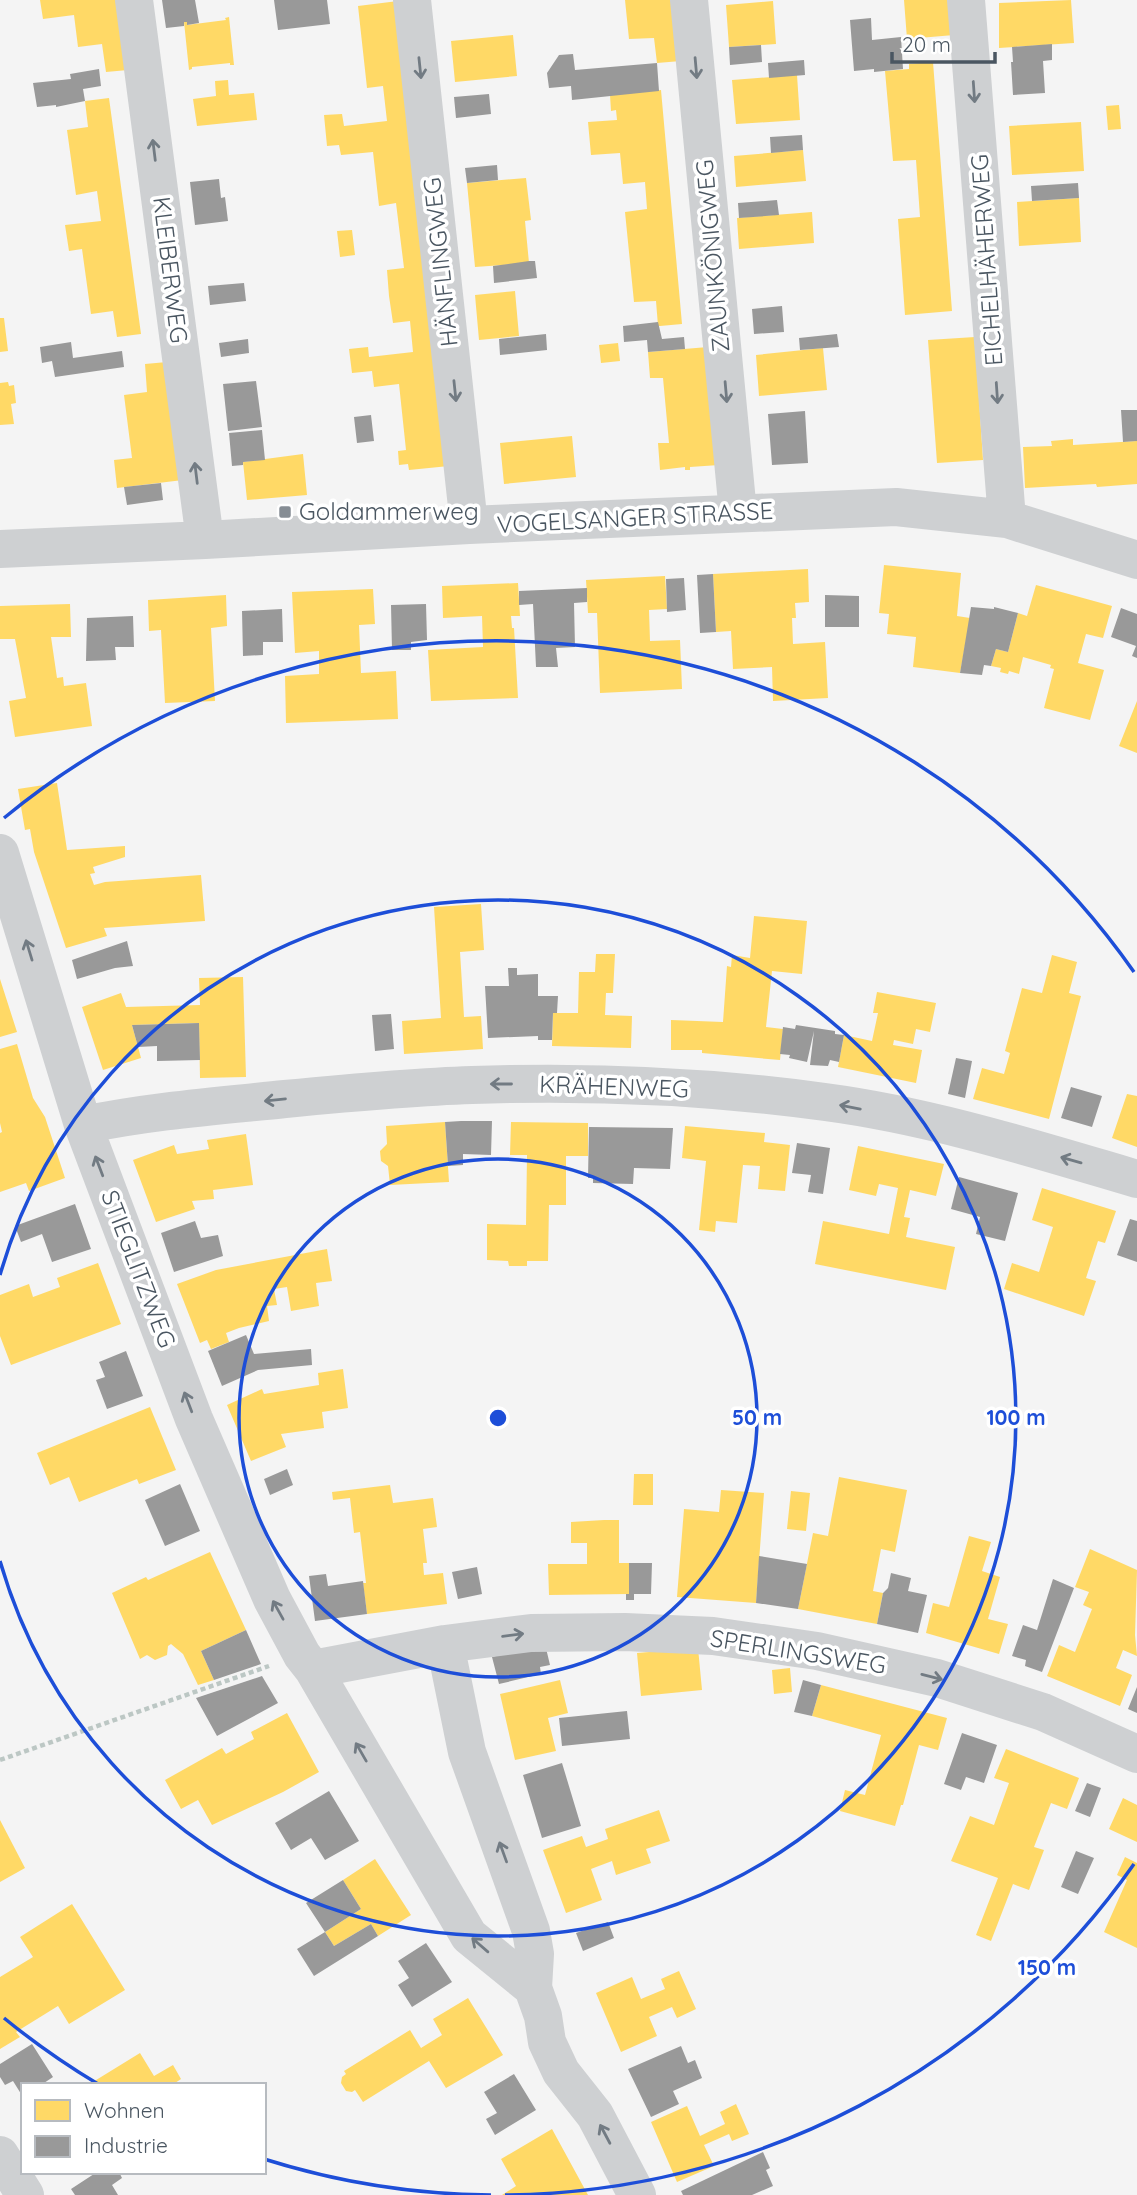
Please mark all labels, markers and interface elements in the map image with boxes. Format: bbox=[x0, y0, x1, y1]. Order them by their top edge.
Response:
scale bar bbox=[892, 21, 995, 65]
text: 20 m bbox=[902, 31, 951, 57]
one-way arrow bbox=[413, 56, 426, 79]
one-way arrow bbox=[689, 56, 702, 79]
one-way arrow bbox=[967, 81, 980, 104]
one-way arrow bbox=[147, 139, 160, 162]
street label: EICHELHÄHERWEG bbox=[964, 153, 1008, 367]
street label: ZAUNKÖNIGWEG bbox=[689, 158, 735, 354]
street label: HÄNFLINGWEG bbox=[416, 176, 464, 348]
street label: KLEIBERWEG bbox=[147, 195, 195, 345]
one-way arrow bbox=[449, 380, 462, 402]
one-way arrow bbox=[720, 380, 733, 403]
one-way arrow bbox=[991, 381, 1004, 403]
one-way arrow bbox=[190, 462, 203, 485]
street label: VOGELSANGER STRASSE bbox=[496, 495, 774, 539]
place label: Goldammerweg bbox=[299, 496, 479, 526]
marker: Goldammerweg bbox=[277, 504, 293, 520]
one-way arrow bbox=[22, 939, 35, 961]
street label: KRÄHENWEG bbox=[539, 1068, 689, 1104]
one-way arrow bbox=[490, 1078, 513, 1091]
one-way arrow bbox=[264, 1094, 286, 1107]
one-way arrow bbox=[839, 1099, 862, 1113]
one-way arrow bbox=[1061, 1152, 1083, 1165]
one-way arrow bbox=[92, 1156, 104, 1177]
street label: STIEGLITZWEG bbox=[95, 1186, 183, 1352]
one-way arrow bbox=[180, 1391, 193, 1413]
text: 50 m bbox=[732, 1404, 782, 1430]
text: 100 m bbox=[986, 1404, 1046, 1430]
centre of rings bbox=[486, 1406, 510, 1430]
one-way arrow bbox=[271, 1601, 285, 1621]
street label: SPERLINGSWEG bbox=[708, 1622, 888, 1680]
one-way arrow bbox=[501, 1629, 523, 1642]
one-way arrow bbox=[920, 1671, 943, 1684]
one-way arrow bbox=[354, 1743, 368, 1763]
one-way arrow bbox=[496, 1842, 508, 1864]
one-way arrow bbox=[471, 1937, 489, 1953]
text: 150 m bbox=[1018, 1954, 1076, 1980]
legend bbox=[21, 2083, 266, 2174]
text: Wohnen bbox=[84, 2097, 165, 2123]
one-way arrow bbox=[598, 2125, 612, 2145]
text: Industrie bbox=[84, 2132, 168, 2158]

